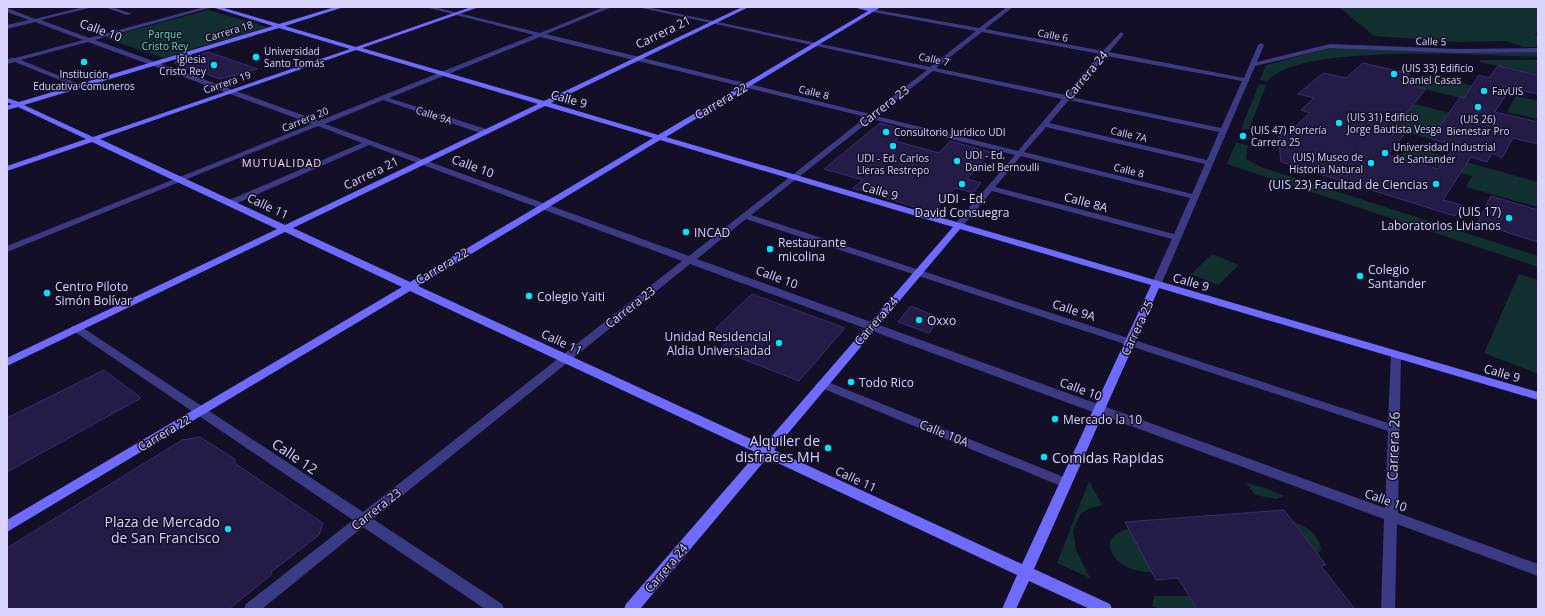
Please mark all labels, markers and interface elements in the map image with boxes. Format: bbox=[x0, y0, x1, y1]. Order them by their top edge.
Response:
street label: Carrera 21 bbox=[633, 11, 693, 53]
street label: Calle 10 bbox=[77, 15, 125, 46]
street label: Carrera 18 bbox=[203, 17, 255, 45]
street label: Calle 6 bbox=[1037, 25, 1070, 45]
park label: Parque Cristo Rey bbox=[142, 27, 189, 53]
street label: Calle 5 bbox=[1415, 33, 1447, 49]
place label: Universidad Santo Tomás bbox=[264, 44, 325, 70]
street label: Carrera 24 bbox=[1060, 47, 1112, 103]
street label: Calle 7 bbox=[917, 49, 951, 69]
place label: Iglesia Cristo Rey bbox=[159, 52, 207, 78]
marker: Universidad Santo Tomás bbox=[251, 52, 261, 62]
marker: Institución Educativa Comuneros bbox=[79, 57, 89, 67]
marker: Iglesia Cristo Rey bbox=[209, 60, 219, 70]
place label: (UIS 33) Edificio Daniel Casas bbox=[1402, 61, 1474, 87]
place label: Institución Educativa Comuneros bbox=[33, 67, 135, 93]
street label: Carrera 19 bbox=[201, 67, 253, 97]
marker: (UIS 33) Edificio Daniel Casas bbox=[1389, 69, 1399, 79]
street label: Carrera 22 bbox=[691, 78, 751, 124]
street label: Calle 8 bbox=[797, 81, 831, 103]
street label: Carrera 23 bbox=[855, 81, 913, 131]
place label: FavUIS bbox=[1492, 84, 1523, 98]
street label: Calle 9 bbox=[549, 86, 589, 112]
marker: FavUIS bbox=[1479, 86, 1489, 96]
marker: (UIS 26) Bienestar Pro bbox=[1473, 102, 1483, 112]
street label: Carrera 20 bbox=[280, 103, 331, 135]
street label: Calle 9A bbox=[414, 103, 454, 128]
place label: (UIS 31) Edificio Jorge Bautista Vesga bbox=[1346, 110, 1441, 136]
place label: (UIS 26) Bienestar Pro bbox=[1446, 112, 1510, 138]
marker: (UIS 31) Edificio Jorge Bautista Vesga bbox=[1334, 118, 1344, 128]
street label: Calle 7A bbox=[1109, 123, 1149, 145]
place label: (UIS 47) Portería Carrera 25 bbox=[1251, 123, 1327, 149]
place label: Consultorio Jurídico UDI bbox=[894, 125, 1006, 139]
marker: Consultorio Jurídico UDI bbox=[881, 127, 891, 137]
marker: (UIS 47) Portería Carrera 25 bbox=[1238, 131, 1248, 141]
place label: Universidad Industrial de Santander bbox=[1393, 140, 1496, 166]
marker: UDI - Ed. Carlos Lleras Restrepo bbox=[888, 141, 898, 151]
place label: UDI - Ed. Daniel Bernoulli bbox=[965, 148, 1039, 174]
marker: Universidad Industrial de Santander bbox=[1380, 148, 1390, 158]
place label: (UIS) Museo de Historia Natural bbox=[1289, 150, 1363, 176]
street label: Calle 10 bbox=[449, 151, 497, 182]
place label: UDI - Ed. Carlos Lleras Restrepo bbox=[857, 151, 929, 177]
street label: Carrera 21 bbox=[341, 152, 401, 194]
district label: MUTUALIDAD bbox=[242, 155, 322, 170]
marker: UDI - Ed. Daniel Bernoulli bbox=[952, 156, 962, 166]
marker: (UIS) Museo de Historia Natural bbox=[1366, 158, 1376, 168]
street label: Calle 8 bbox=[1112, 159, 1146, 181]
place label: (UIS 23) Facultad de Ciencias bbox=[1269, 176, 1428, 193]
street label: Calle 9 bbox=[860, 178, 900, 204]
marker: UDI - Ed. David Consuegra bbox=[957, 179, 967, 189]
marker: (UIS 23) Facultad de Ciencias bbox=[1431, 179, 1441, 189]
street label: Calle 8A bbox=[1062, 188, 1110, 216]
street label: Calle 11 bbox=[245, 189, 291, 223]
place label: UDI - Ed. David Consuegra bbox=[915, 190, 1009, 221]
place label: (UIS 17) Laboratorios Livianos bbox=[1381, 203, 1501, 234]
marker: (UIS 17) Laboratorios Livianos bbox=[1504, 213, 1514, 223]
place label: INCAD bbox=[694, 224, 730, 241]
marker: INCAD bbox=[681, 227, 691, 237]
place label: Restaurante micolina bbox=[778, 234, 846, 265]
street label: Carrera 22 bbox=[412, 243, 472, 289]
marker: Restaurante micolina bbox=[765, 244, 775, 254]
place label: Colegio Santander bbox=[1368, 261, 1426, 292]
street label: Calle 10 bbox=[753, 262, 801, 293]
street label: Calle 9 bbox=[1171, 269, 1211, 295]
marker: Colegio Santander bbox=[1355, 271, 1365, 281]
place label: Centro Piloto Simón Bolívar bbox=[55, 278, 132, 309]
street label: Carrera 23 bbox=[601, 282, 659, 332]
marker: Centro Piloto Simón Bolívar bbox=[42, 288, 52, 298]
place label: Colegio Yaiti bbox=[537, 288, 605, 305]
marker: Colegio Yaiti bbox=[524, 291, 534, 301]
street label: Carrera 24 bbox=[850, 293, 902, 349]
street label: Calle 9A bbox=[1050, 295, 1098, 325]
street label: Carrera 25 bbox=[1117, 297, 1157, 358]
place label: Oxxo bbox=[927, 312, 956, 329]
marker: Oxxo bbox=[914, 315, 924, 325]
street label: Calle 11 bbox=[539, 325, 585, 359]
place label: Unidad Residencial Aldia Universiadad bbox=[665, 328, 771, 359]
marker: Unidad Residencial Aldia Universiadad bbox=[774, 338, 784, 348]
street label: Calle 9 bbox=[1482, 360, 1522, 386]
place label: Todo Rico bbox=[859, 374, 914, 391]
street label: Calle 10 bbox=[1057, 374, 1105, 405]
marker: Todo Rico bbox=[846, 377, 856, 387]
street label: Carrera 22 bbox=[134, 410, 194, 456]
place label: Mercado la 10 bbox=[1063, 411, 1142, 428]
street label: Carrera 26 bbox=[1382, 411, 1404, 481]
marker: Mercado la 10 bbox=[1050, 414, 1060, 424]
street label: Calle 10A bbox=[917, 415, 971, 451]
place label: Alquiler de disfraces MH bbox=[735, 431, 820, 466]
street label: Calle 12 bbox=[268, 434, 322, 478]
marker: Alquiler de disfraces MH bbox=[823, 443, 833, 453]
place label: Comidas Rapidas bbox=[1052, 448, 1164, 467]
marker: Comidas Rapidas bbox=[1039, 452, 1049, 462]
street label: Calle 11 bbox=[833, 462, 879, 496]
street label: Carrera 23 bbox=[347, 484, 405, 534]
street label: Calle 10 bbox=[1362, 485, 1410, 516]
place label: Plaza de Mercado de San Francisco bbox=[105, 512, 220, 547]
marker: Plaza de Mercado de San Francisco bbox=[223, 524, 233, 534]
street label: Carrera 24 bbox=[640, 540, 692, 596]

